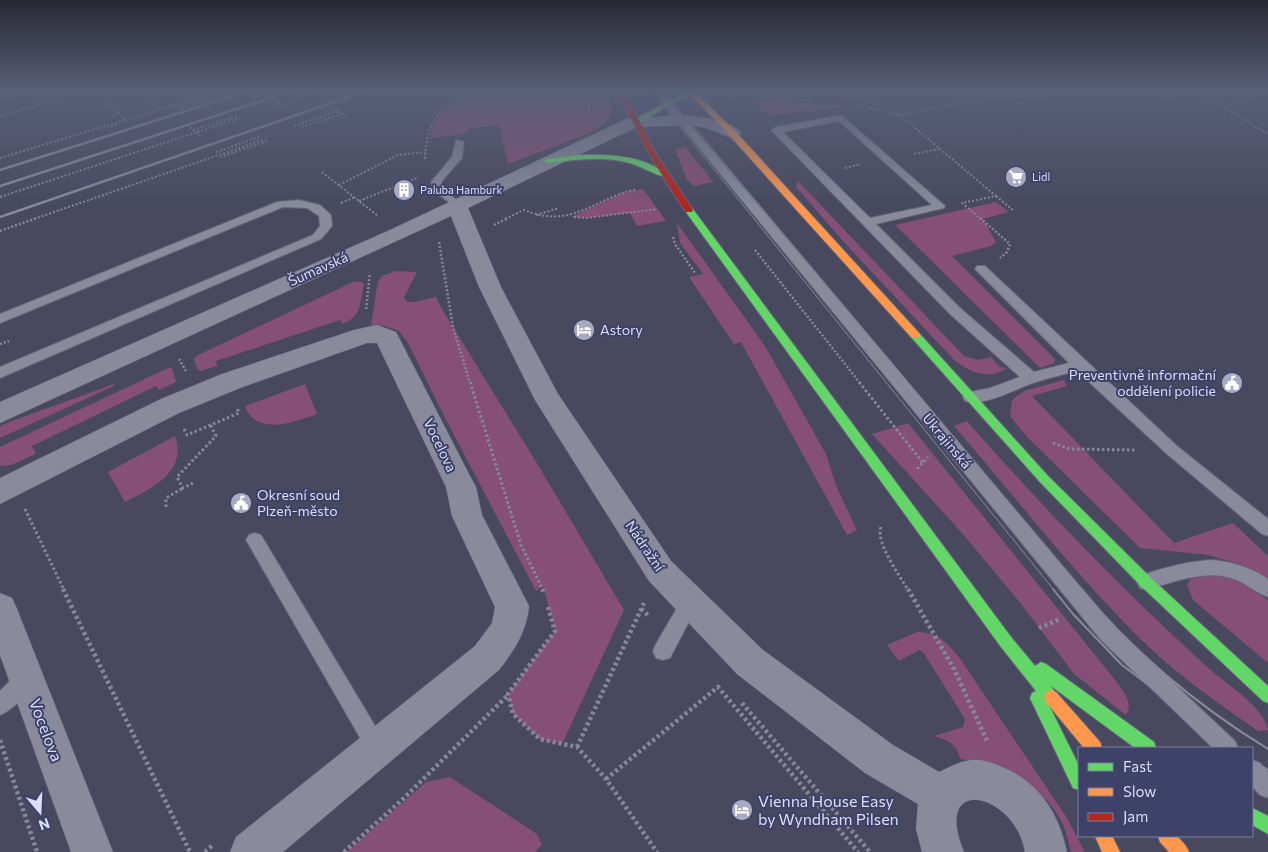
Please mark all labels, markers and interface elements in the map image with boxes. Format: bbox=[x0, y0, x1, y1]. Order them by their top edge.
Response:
supermarket icon: Lidl bbox=[1004, 165, 1028, 189]
place label: Lidl bbox=[1032, 170, 1050, 183]
building icon: Paluba Hamburk bbox=[392, 178, 416, 202]
place label: Paluba Hamburk bbox=[420, 183, 503, 196]
street label: Šumavská bbox=[285, 248, 350, 289]
hotel icon: Astory bbox=[572, 318, 596, 342]
place label: Astory bbox=[600, 321, 643, 338]
place label: Preventivně informační oddělení policie bbox=[1069, 366, 1216, 399]
public building icon: Preventivně informační oddělení policie bbox=[1220, 371, 1244, 395]
street label: Ukrajinská bbox=[919, 410, 975, 472]
street label: Vocelova bbox=[420, 415, 461, 474]
place label: Okresní soud Plzeň-město bbox=[257, 486, 340, 519]
public building icon: Okresní soud Plzeň-město bbox=[229, 491, 253, 515]
street label: Nádražní bbox=[622, 517, 669, 575]
street label: Vocelova bbox=[26, 696, 67, 764]
legend bbox=[1078, 747, 1253, 837]
text: Fast bbox=[1123, 757, 1152, 775]
text: Slow bbox=[1123, 782, 1156, 800]
north arrow bbox=[15, 787, 65, 837]
place label: Vienna House Easy by Wyndham Pilsen bbox=[758, 791, 899, 828]
hotel icon: Vienna House Easy by Wyndham Pilsen bbox=[730, 798, 754, 822]
text: Jam bbox=[1123, 807, 1148, 825]
text: N bbox=[37, 815, 52, 835]

